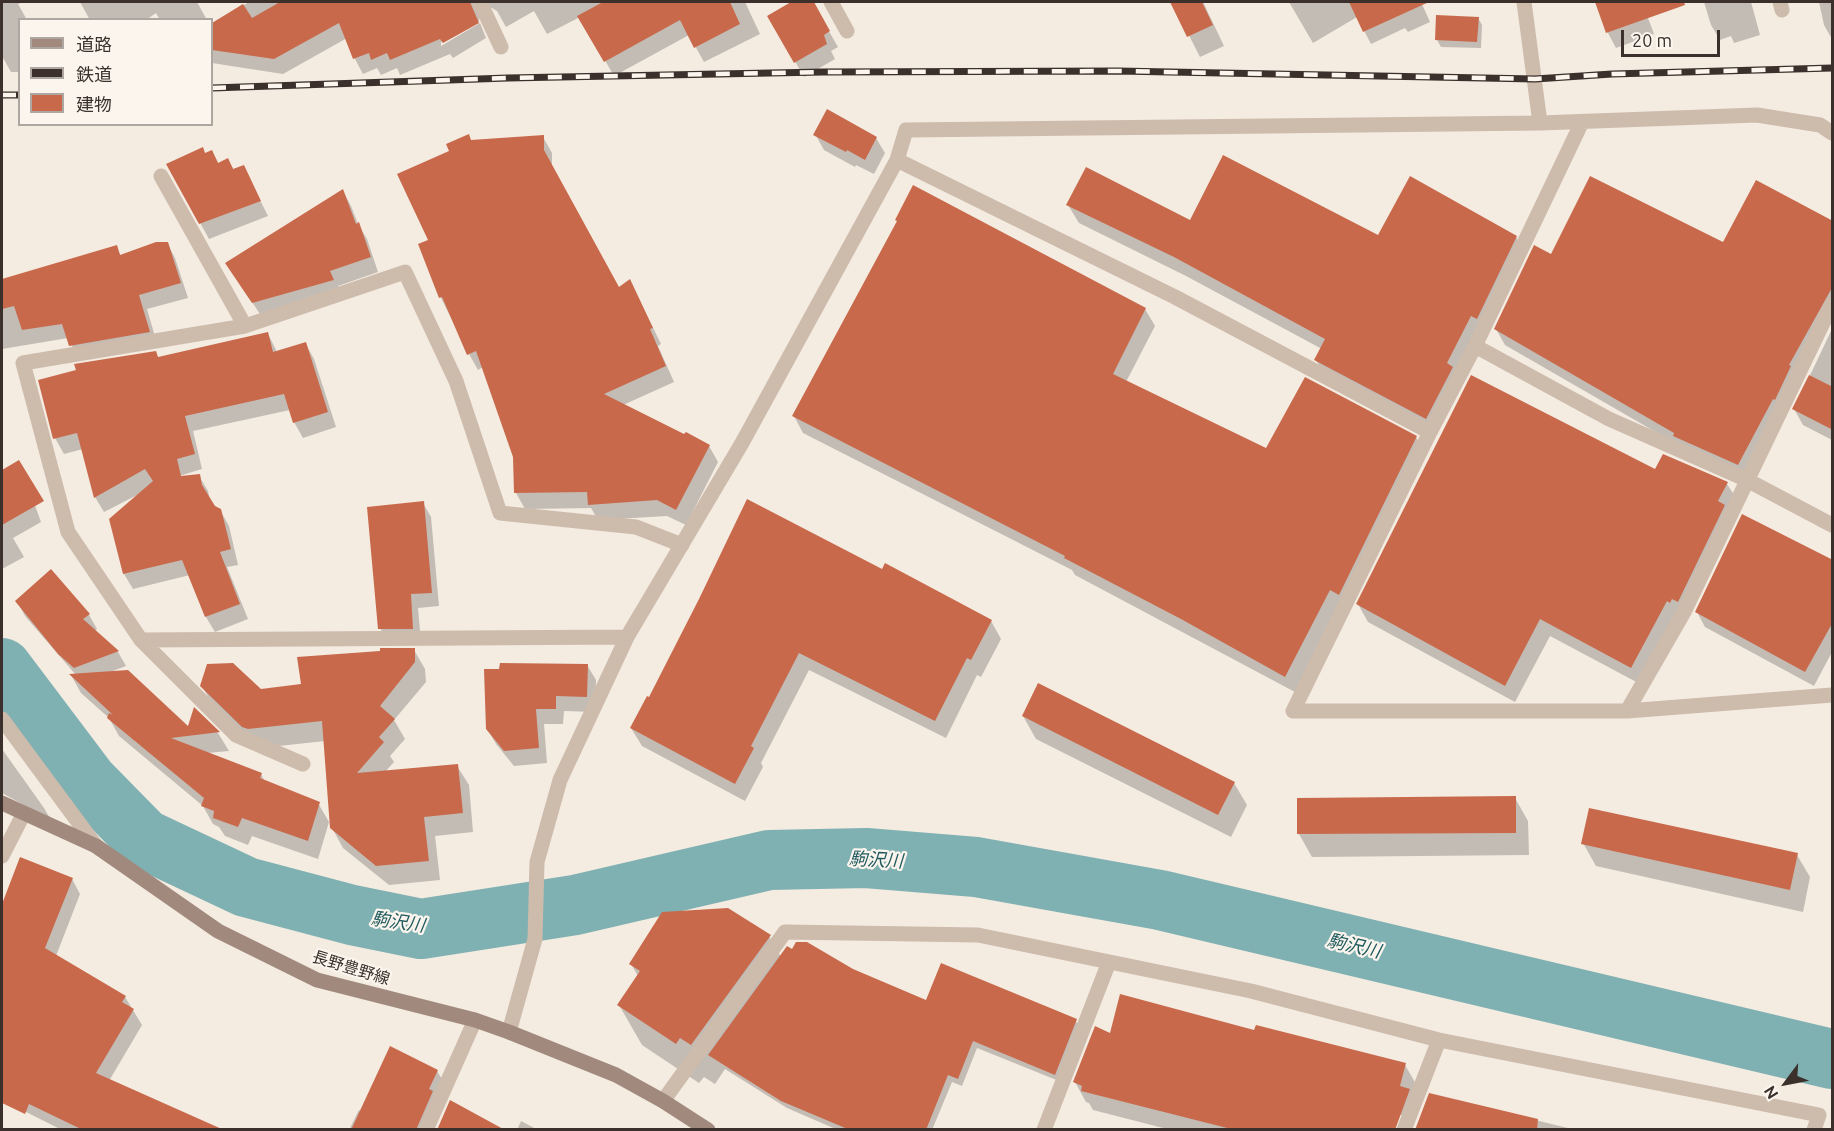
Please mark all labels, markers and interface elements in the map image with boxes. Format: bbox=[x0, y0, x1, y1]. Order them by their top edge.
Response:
legend bbox=[18, 18, 213, 126]
scale bar bbox=[1624, 18, 1723, 56]
text: 20 m bbox=[1632, 30, 1672, 50]
text: 道路 bbox=[76, 34, 112, 54]
text: 鉄道 bbox=[76, 64, 112, 84]
text: 建物 bbox=[76, 94, 112, 114]
water label: 駒沢川 bbox=[848, 848, 904, 872]
water label: 駒沢川 bbox=[370, 908, 426, 936]
water label: 駒沢川 bbox=[1325, 929, 1383, 963]
street label: 長野豊野線 bbox=[310, 947, 392, 989]
north arrow bbox=[1756, 1053, 1816, 1113]
text: N bbox=[1760, 1083, 1782, 1102]

